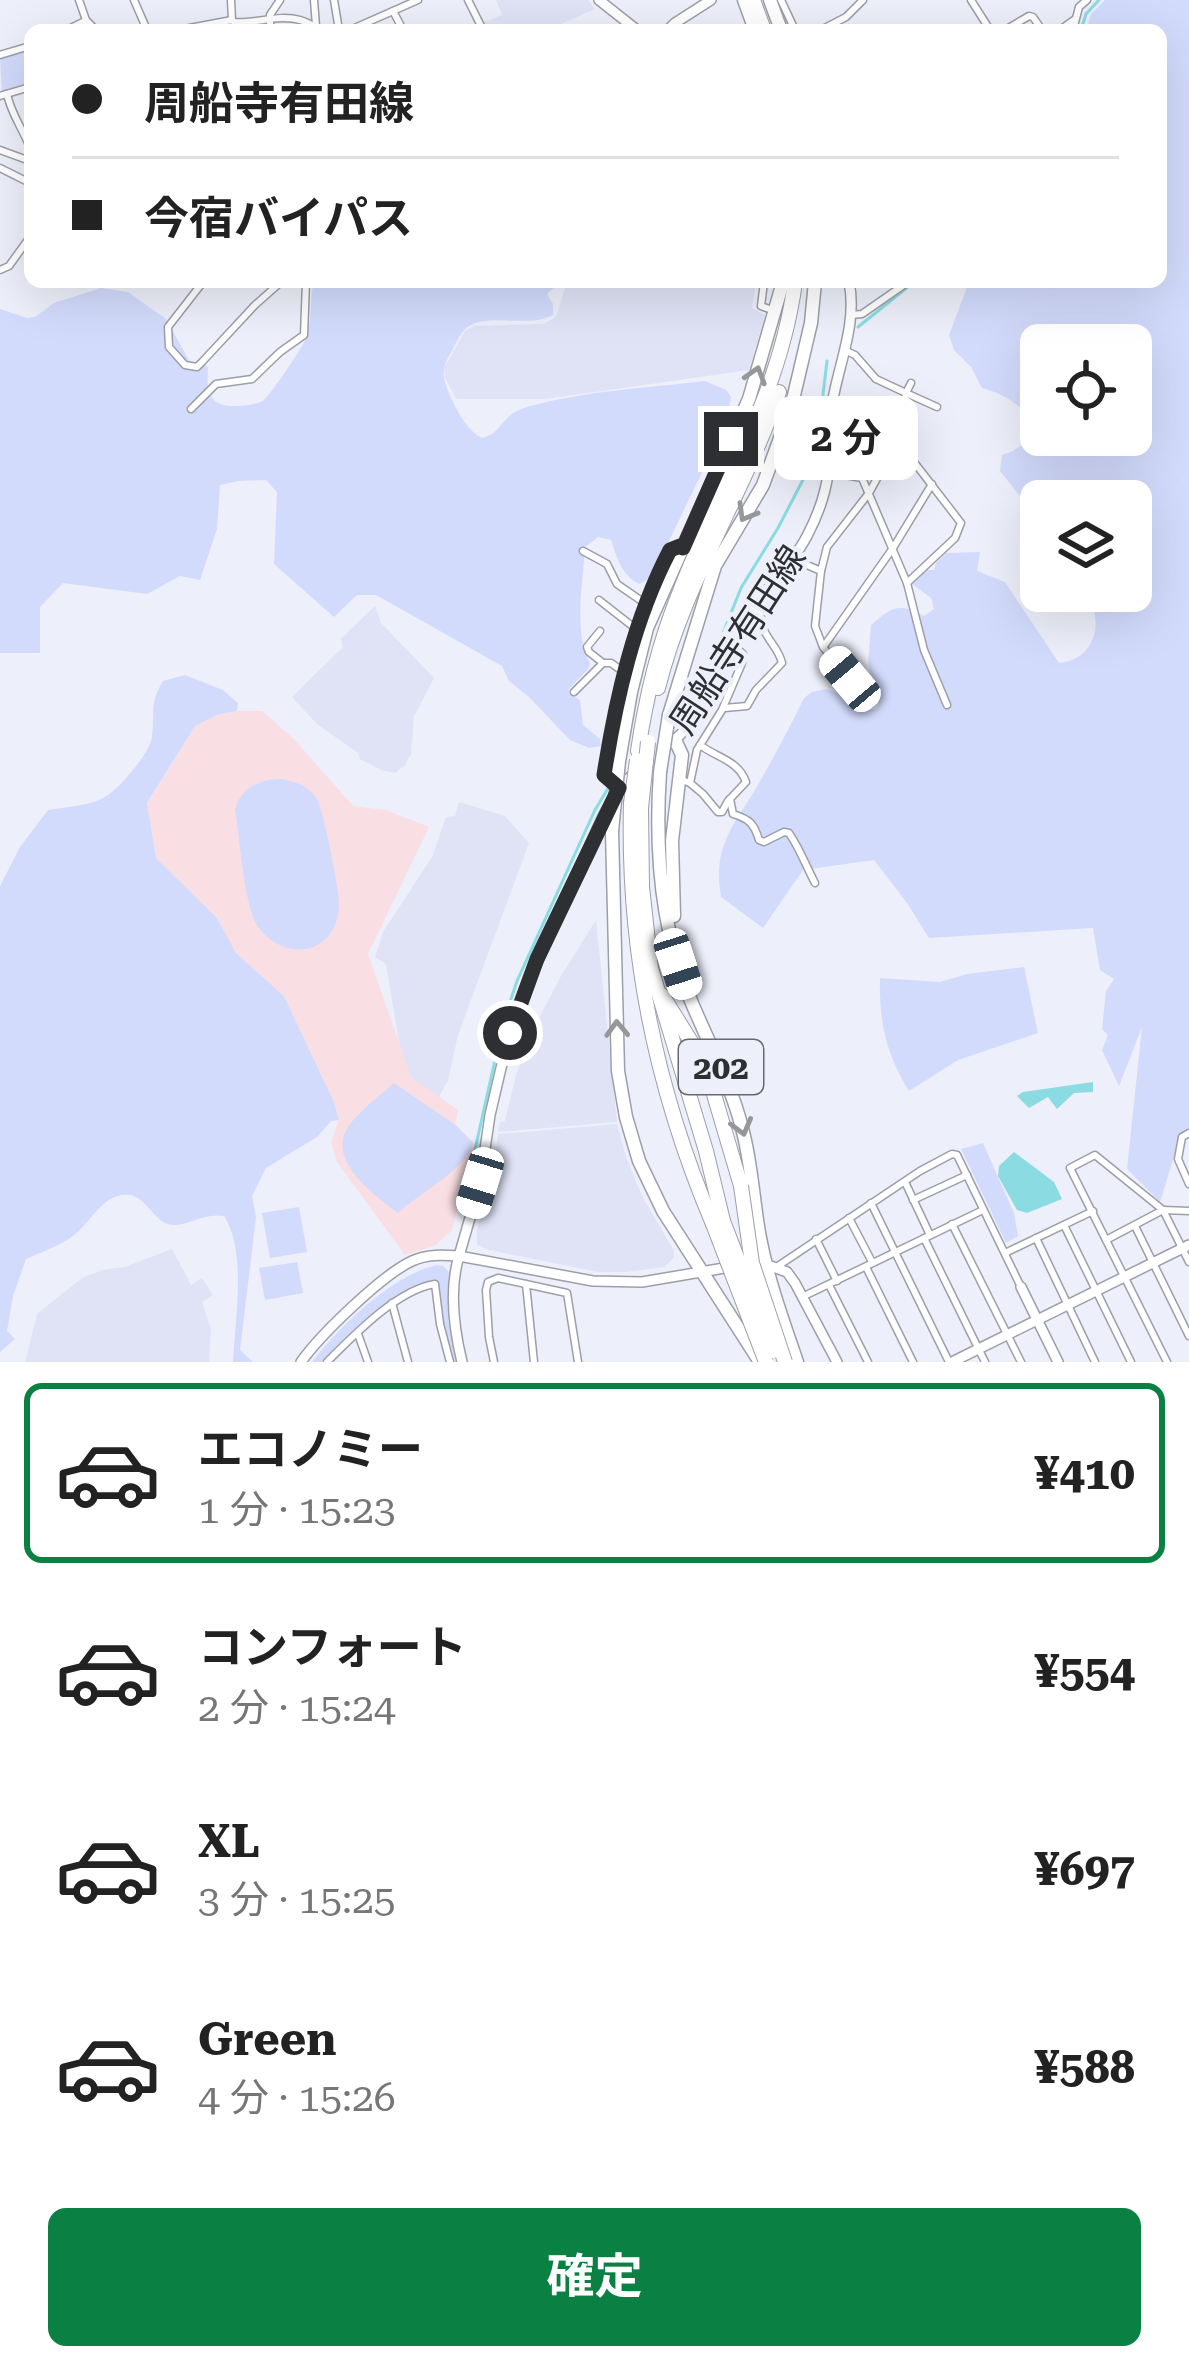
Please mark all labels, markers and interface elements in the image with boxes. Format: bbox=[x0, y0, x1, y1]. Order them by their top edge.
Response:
text: 周船寺有田線 bbox=[144, 77, 414, 130]
text: 今宿バイパス bbox=[144, 192, 413, 245]
map controls bbox=[1020, 324, 1152, 612]
button: locate bbox=[1020, 324, 1152, 456]
one-way arrow bbox=[742, 366, 767, 387]
callout: 2 分 bbox=[773, 397, 917, 481]
route end bbox=[704, 412, 758, 466]
text: 2 分 bbox=[811, 415, 881, 461]
button: layers bbox=[1020, 480, 1152, 612]
one-way arrow bbox=[738, 500, 761, 522]
street label: 周船寺有田線 bbox=[662, 538, 814, 742]
car bbox=[813, 640, 887, 718]
car bbox=[650, 924, 706, 1004]
route start bbox=[483, 1006, 537, 1060]
one-way arrow bbox=[604, 1019, 630, 1038]
road number: 202 bbox=[679, 1040, 763, 1094]
one-way arrow bbox=[727, 1116, 752, 1136]
car bbox=[452, 1143, 508, 1223]
icon: car bbox=[54, 1419, 162, 1527]
text: エコノミー bbox=[198, 1423, 423, 1476]
text: ¥410 bbox=[1034, 1447, 1135, 1500]
text: 1 分 · 15:23 bbox=[198, 1487, 396, 1533]
icon: car bbox=[54, 1617, 162, 1725]
text: コンフォート bbox=[198, 1621, 467, 1674]
text: ¥554 bbox=[1034, 1645, 1135, 1698]
text: 2 分 · 15:24 bbox=[198, 1685, 396, 1731]
icon: car bbox=[54, 1815, 162, 1923]
text: XL bbox=[198, 1815, 260, 1868]
text: ¥697 bbox=[1034, 1843, 1135, 1896]
text: 3 分 · 15:25 bbox=[198, 1877, 396, 1923]
icon: car bbox=[54, 2013, 162, 2121]
text: Green bbox=[198, 2013, 336, 2066]
text: ¥588 bbox=[1034, 2041, 1135, 2094]
text: 4 分 · 15:26 bbox=[198, 2075, 396, 2121]
button: 確定 bbox=[48, 2208, 1141, 2346]

